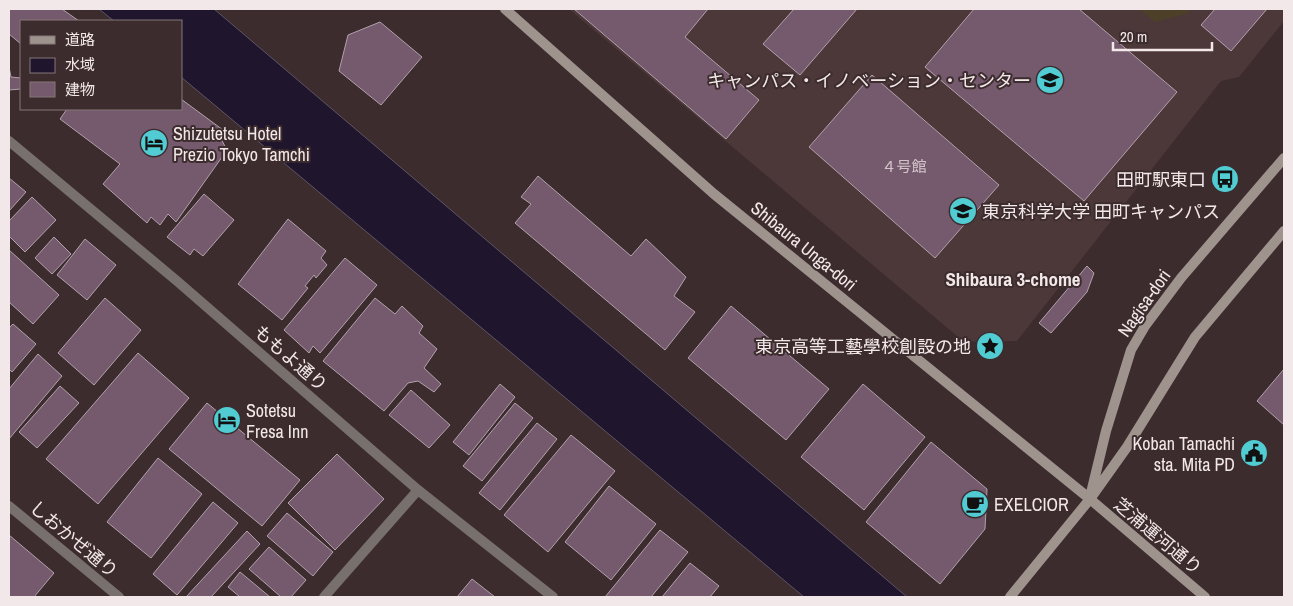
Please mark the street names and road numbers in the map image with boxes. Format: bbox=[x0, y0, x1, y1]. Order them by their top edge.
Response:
street label: Shibaura Unga-dori bbox=[746, 195, 862, 297]
street label: Nagisa-dori bbox=[1112, 264, 1176, 342]
street label: ももよ通り bbox=[249, 319, 333, 397]
street label: 芝浦運河通り bbox=[1109, 492, 1207, 580]
street label: しおかぜ通り bbox=[25, 495, 123, 583]

